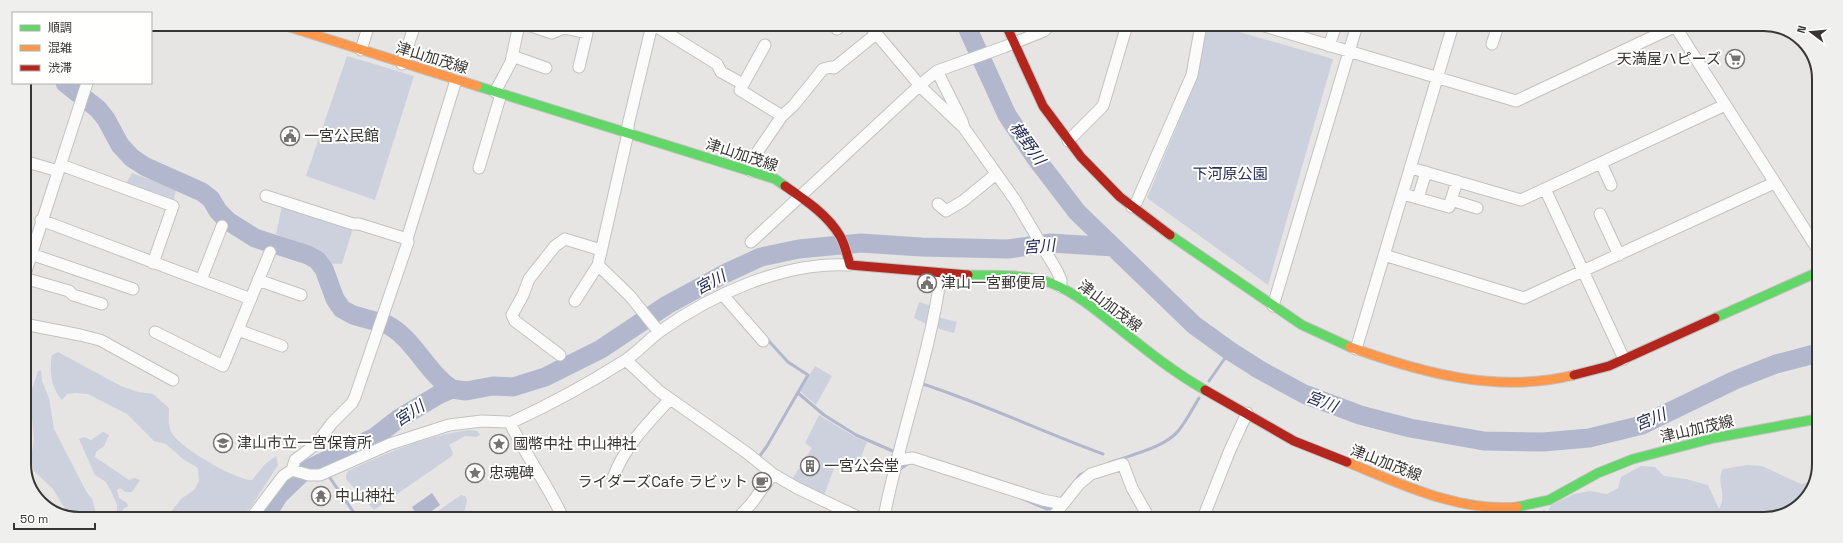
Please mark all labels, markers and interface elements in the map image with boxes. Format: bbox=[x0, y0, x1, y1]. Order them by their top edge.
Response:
legend bbox=[12, 12, 152, 84]
north arrow bbox=[1791, 12, 1831, 52]
text: 順調 bbox=[48, 20, 72, 36]
text: N bbox=[1794, 24, 1809, 35]
street label: 津山加茂線 bbox=[393, 37, 471, 78]
text: 混雑 bbox=[48, 40, 72, 56]
supermarket icon: 天満屋ハピーズ bbox=[1724, 48, 1746, 70]
place label: 天満屋ハピーズ bbox=[1617, 49, 1721, 68]
text: 渋滞 bbox=[48, 60, 72, 76]
water label: 横野川 bbox=[1005, 118, 1051, 170]
public building icon: 一宮公民館 bbox=[279, 125, 301, 147]
place label: 一宮公民館 bbox=[304, 126, 379, 145]
street label: 津山加茂線 bbox=[704, 134, 781, 175]
park label: 下河原公園 bbox=[1192, 164, 1268, 183]
water label: 宮川 bbox=[1022, 234, 1058, 258]
water label: 宮川 bbox=[691, 265, 731, 299]
public building icon: 津山一宮郵便局 bbox=[916, 272, 938, 294]
place label: 津山一宮郵便局 bbox=[941, 273, 1046, 292]
street label: 津山加茂線 bbox=[1075, 275, 1146, 336]
water label: 宮川 bbox=[1303, 386, 1342, 418]
water label: 宮川 bbox=[390, 395, 430, 431]
water label: 宮川 bbox=[1631, 403, 1671, 435]
street label: 津山加茂線 bbox=[1658, 411, 1736, 446]
school or university icon: 津山市立一宮保育所 bbox=[212, 432, 234, 454]
place label: 津山市立一宮保育所 bbox=[237, 433, 372, 452]
place icon: 國幣中社 中山神社 bbox=[488, 433, 510, 455]
place label: 國幣中社 中山神社 bbox=[513, 434, 637, 453]
street label: 津山加茂線 bbox=[1348, 440, 1425, 485]
building icon: 一宮公会堂 bbox=[799, 455, 821, 477]
place label: 一宮公会堂 bbox=[824, 456, 899, 475]
place icon: 忠魂碑 bbox=[464, 462, 486, 484]
place label: 忠魂碑 bbox=[489, 463, 534, 482]
cafe icon: ライダーズCafe ラビット bbox=[751, 471, 773, 493]
place label: ライダーズCafe ラビット bbox=[578, 472, 748, 491]
temple icon: 中山神社 bbox=[310, 485, 332, 507]
place label: 中山神社 bbox=[335, 486, 395, 505]
scale bar bbox=[14, 505, 95, 531]
text: 50 m bbox=[20, 511, 48, 527]

